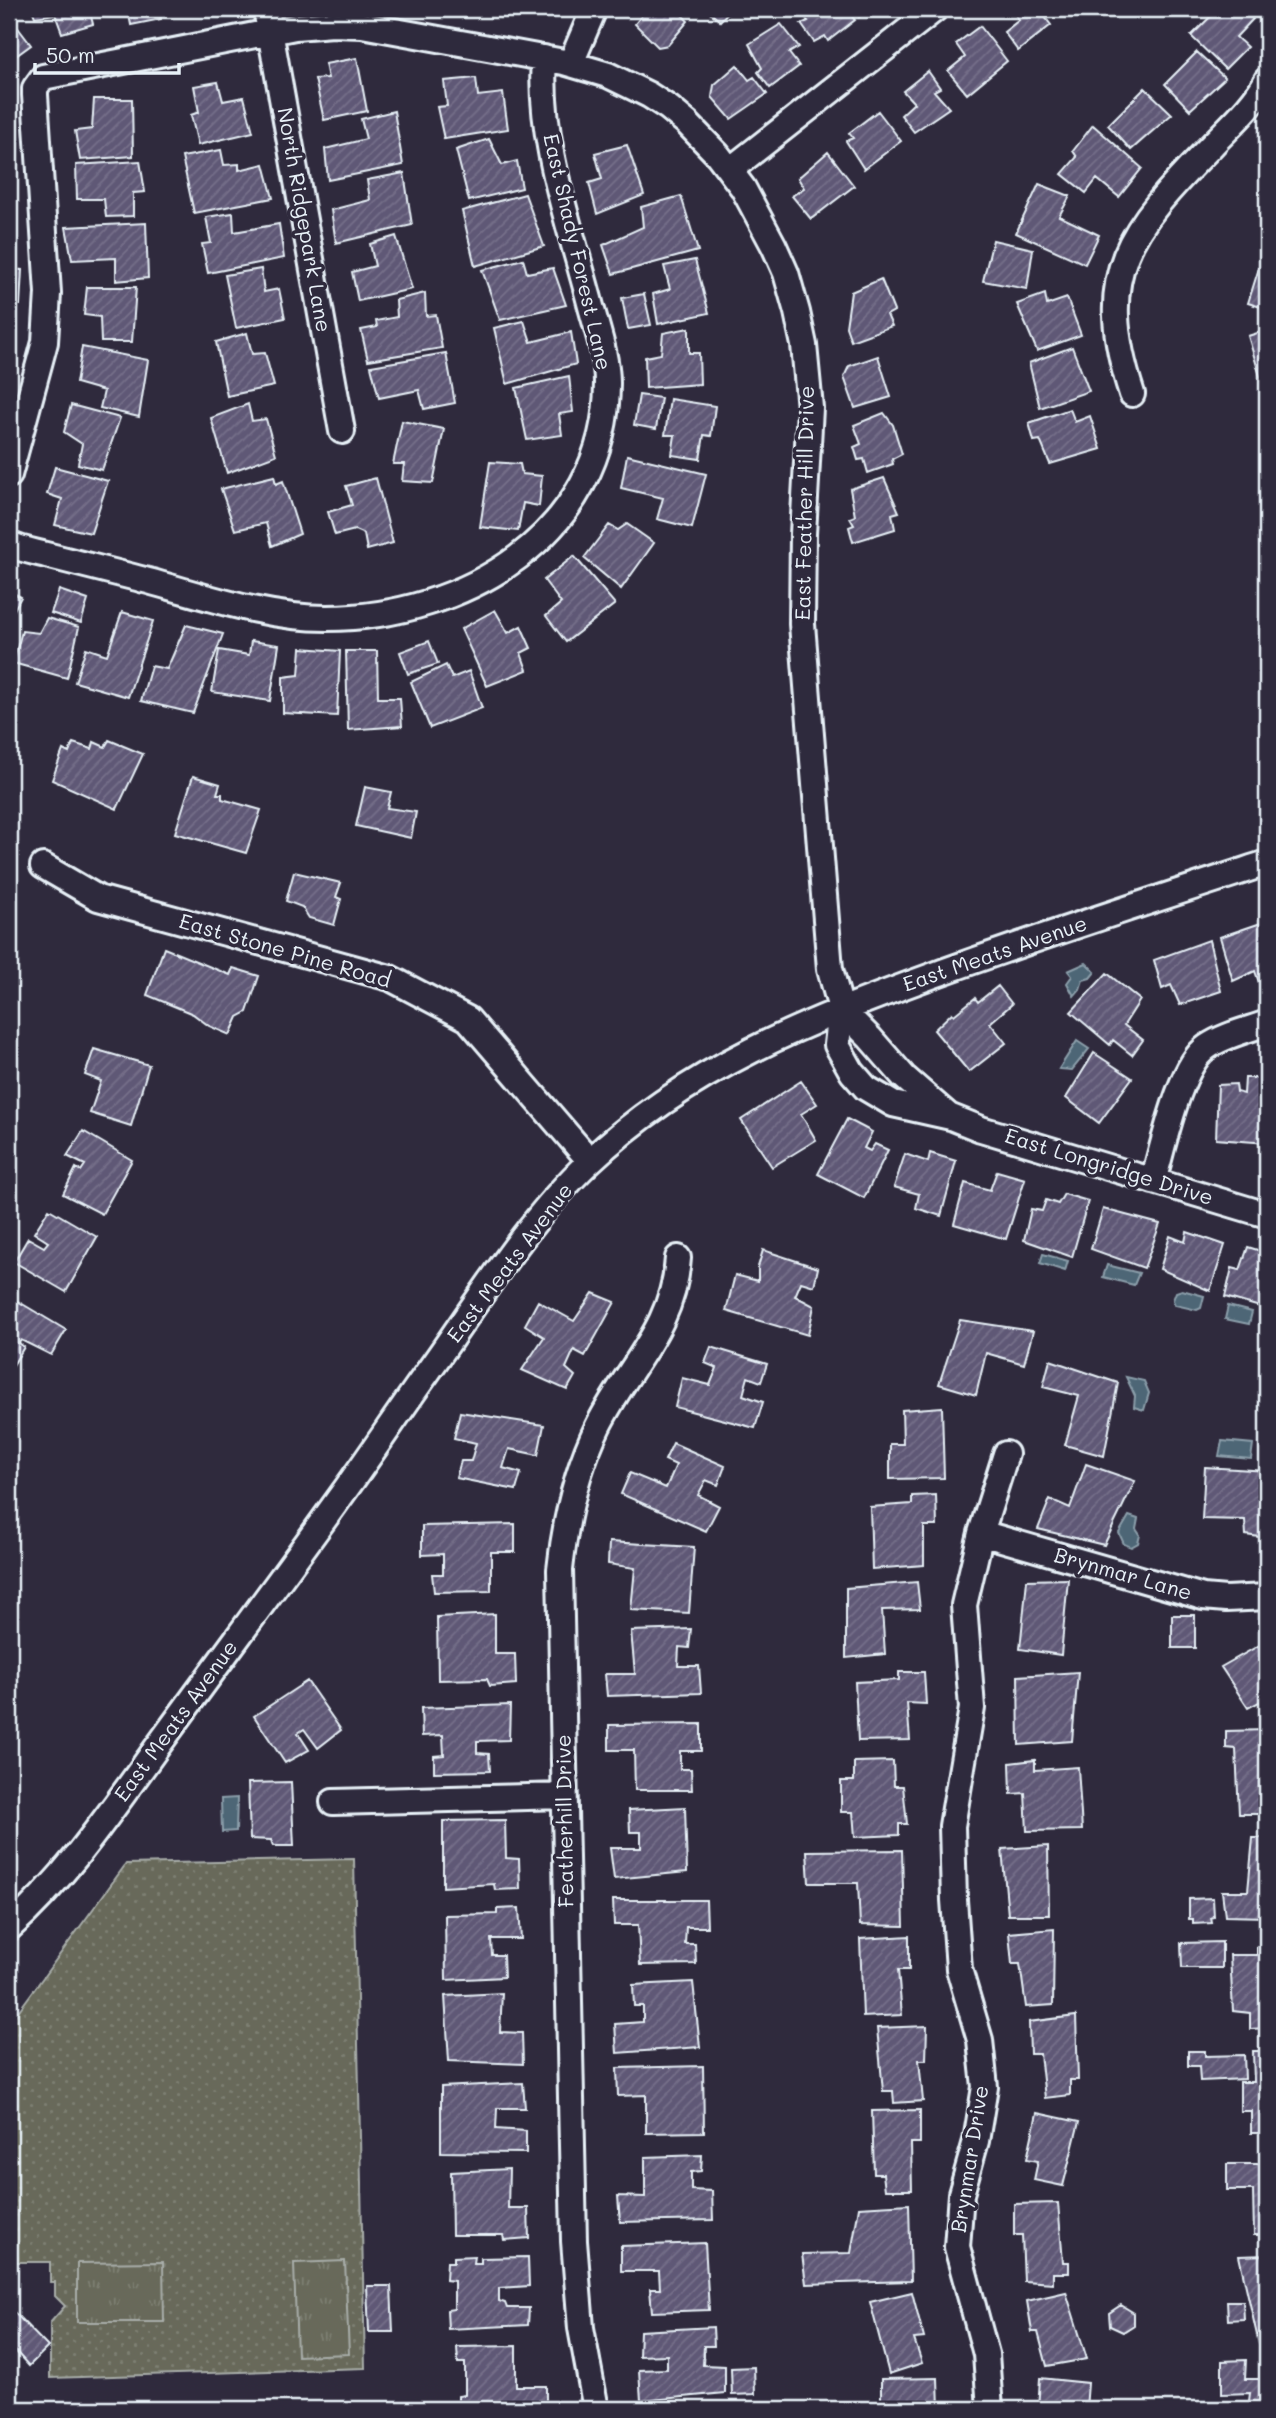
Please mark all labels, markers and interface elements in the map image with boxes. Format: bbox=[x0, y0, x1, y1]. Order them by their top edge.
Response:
scale bar bbox=[35, 32, 178, 76]
text: 50 m bbox=[46, 41, 95, 68]
street label: North Ridgepark Lane bbox=[272, 105, 339, 334]
street label: East Shady Forest Lane bbox=[538, 131, 619, 372]
street label: East Feather Hill Drive bbox=[788, 385, 819, 621]
street label: East Stone Pine Road bbox=[176, 906, 394, 993]
street label: East Meats Avenue bbox=[899, 908, 1090, 997]
street label: East Longridge Drive bbox=[1002, 1121, 1217, 1210]
street label: East Meats Avenue bbox=[440, 1177, 578, 1347]
street label: Brynmar Lane bbox=[1051, 1540, 1195, 1605]
street label: East Meats Avenue bbox=[107, 1634, 242, 1806]
street label: Featherhill Drive bbox=[548, 1734, 579, 1908]
street label: Brynmar Drive bbox=[944, 2083, 993, 2234]

